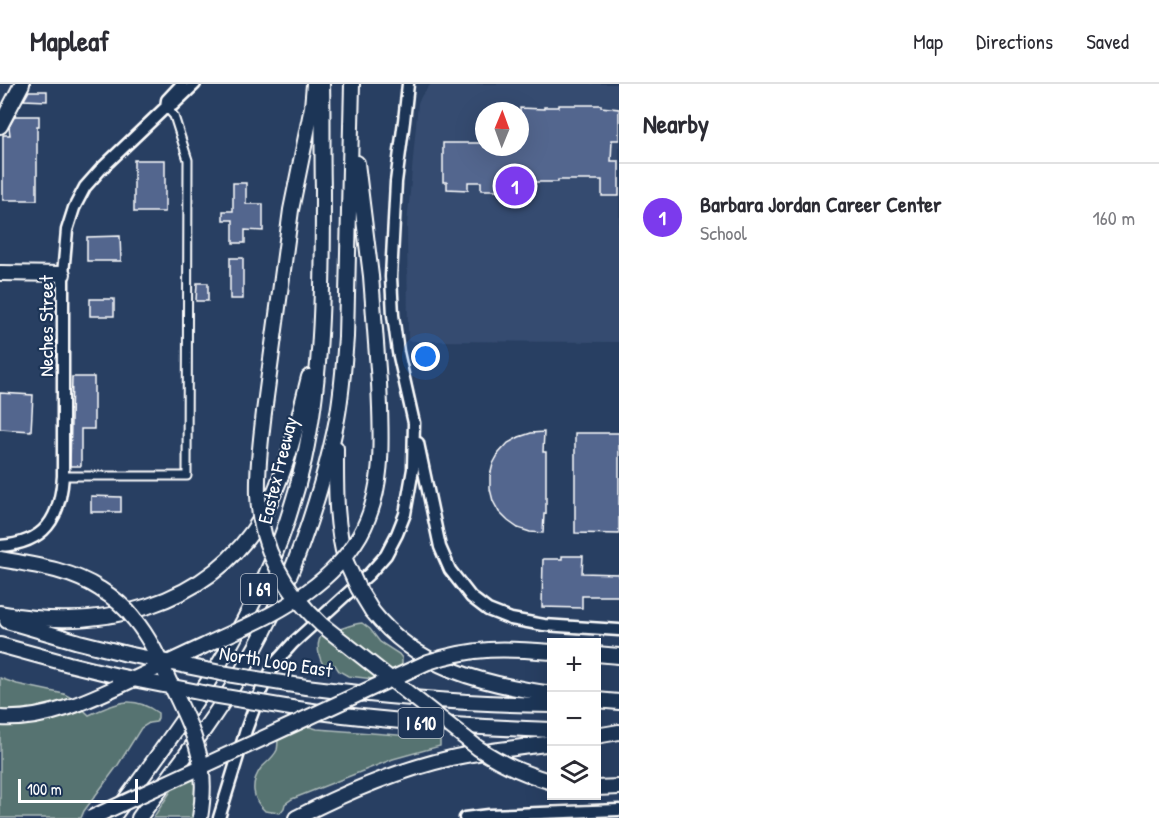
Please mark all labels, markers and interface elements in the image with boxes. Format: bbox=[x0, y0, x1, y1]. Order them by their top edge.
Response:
text: Mapleaf bbox=[30, 22, 109, 60]
text: Map bbox=[913, 27, 943, 56]
text: Directions bbox=[976, 27, 1053, 56]
text: Saved bbox=[1086, 27, 1129, 56]
north arrow bbox=[475, 102, 529, 156]
text: Nearby bbox=[643, 106, 709, 141]
pin: 1 bbox=[496, 164, 534, 208]
text: Barbara Jordan Career Center bbox=[700, 189, 942, 219]
text: 1 bbox=[659, 204, 666, 231]
text: 160 m bbox=[1093, 204, 1135, 231]
text: School bbox=[700, 219, 747, 246]
street label: Neches Street bbox=[32, 274, 59, 377]
your location bbox=[411, 342, 440, 371]
street label: Eastex Freeway bbox=[251, 414, 303, 526]
road number: I 69 bbox=[241, 574, 277, 604]
map controls bbox=[547, 638, 601, 800]
button: + bbox=[547, 638, 601, 692]
street label: North Loop East bbox=[217, 639, 336, 683]
button: − bbox=[547, 692, 601, 746]
road number: I 610 bbox=[398, 708, 444, 738]
button: layers bbox=[547, 746, 601, 800]
scale bar bbox=[18, 776, 138, 804]
text: 100 m bbox=[27, 778, 62, 800]

